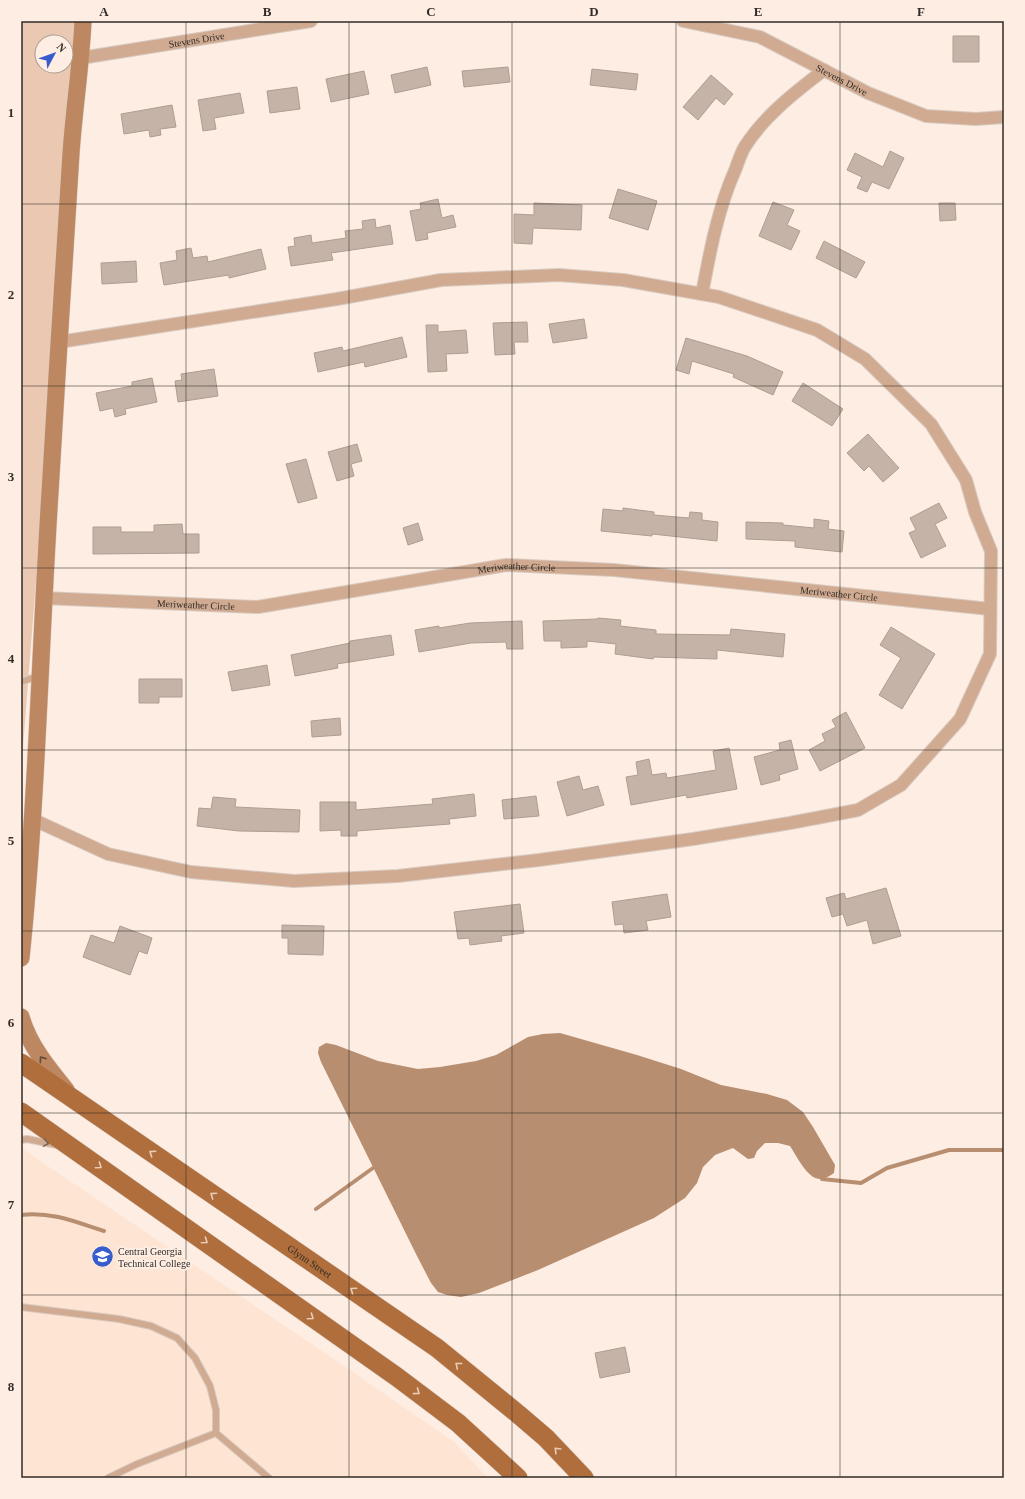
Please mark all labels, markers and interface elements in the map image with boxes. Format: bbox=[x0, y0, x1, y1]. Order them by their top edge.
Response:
text: A bbox=[99, 4, 109, 19]
text: B bbox=[263, 4, 272, 19]
text: C bbox=[426, 4, 436, 19]
text: D bbox=[589, 4, 599, 19]
text: E bbox=[754, 4, 762, 19]
text: F bbox=[917, 4, 925, 19]
street label: Stevens Drive bbox=[168, 30, 226, 50]
north arrow bbox=[34, 34, 74, 74]
text: N bbox=[54, 41, 69, 54]
street label: Stevens Drive bbox=[814, 62, 870, 98]
text: 1 bbox=[8, 105, 14, 120]
text: 2 bbox=[8, 287, 14, 302]
text: 3 bbox=[8, 469, 15, 484]
street label: Meriweather Circle bbox=[477, 560, 556, 576]
street label: Meriweather Circle bbox=[799, 584, 879, 603]
street label: Meriweather Circle bbox=[157, 598, 236, 612]
text: 4 bbox=[8, 651, 15, 666]
text: 5 bbox=[8, 833, 15, 848]
text: 6 bbox=[8, 1015, 15, 1030]
one-way arrow bbox=[39, 1056, 47, 1063]
one-way arrow bbox=[43, 1138, 49, 1146]
one-way arrow bbox=[149, 1150, 156, 1158]
one-way arrow bbox=[95, 1161, 102, 1169]
one-way arrow bbox=[210, 1192, 217, 1200]
text: 7 bbox=[8, 1197, 15, 1212]
one-way arrow bbox=[201, 1236, 208, 1244]
street label: Glynn Street bbox=[285, 1242, 334, 1280]
school or university icon: Central Georgia Technical College bbox=[89, 1244, 115, 1270]
place label: Central Georgia Technical College bbox=[118, 1246, 191, 1269]
one-way arrow bbox=[350, 1288, 357, 1295]
one-way arrow bbox=[307, 1312, 314, 1319]
one-way arrow bbox=[456, 1363, 463, 1370]
text: 8 bbox=[8, 1379, 15, 1394]
one-way arrow bbox=[412, 1387, 419, 1394]
one-way arrow bbox=[554, 1447, 562, 1455]

